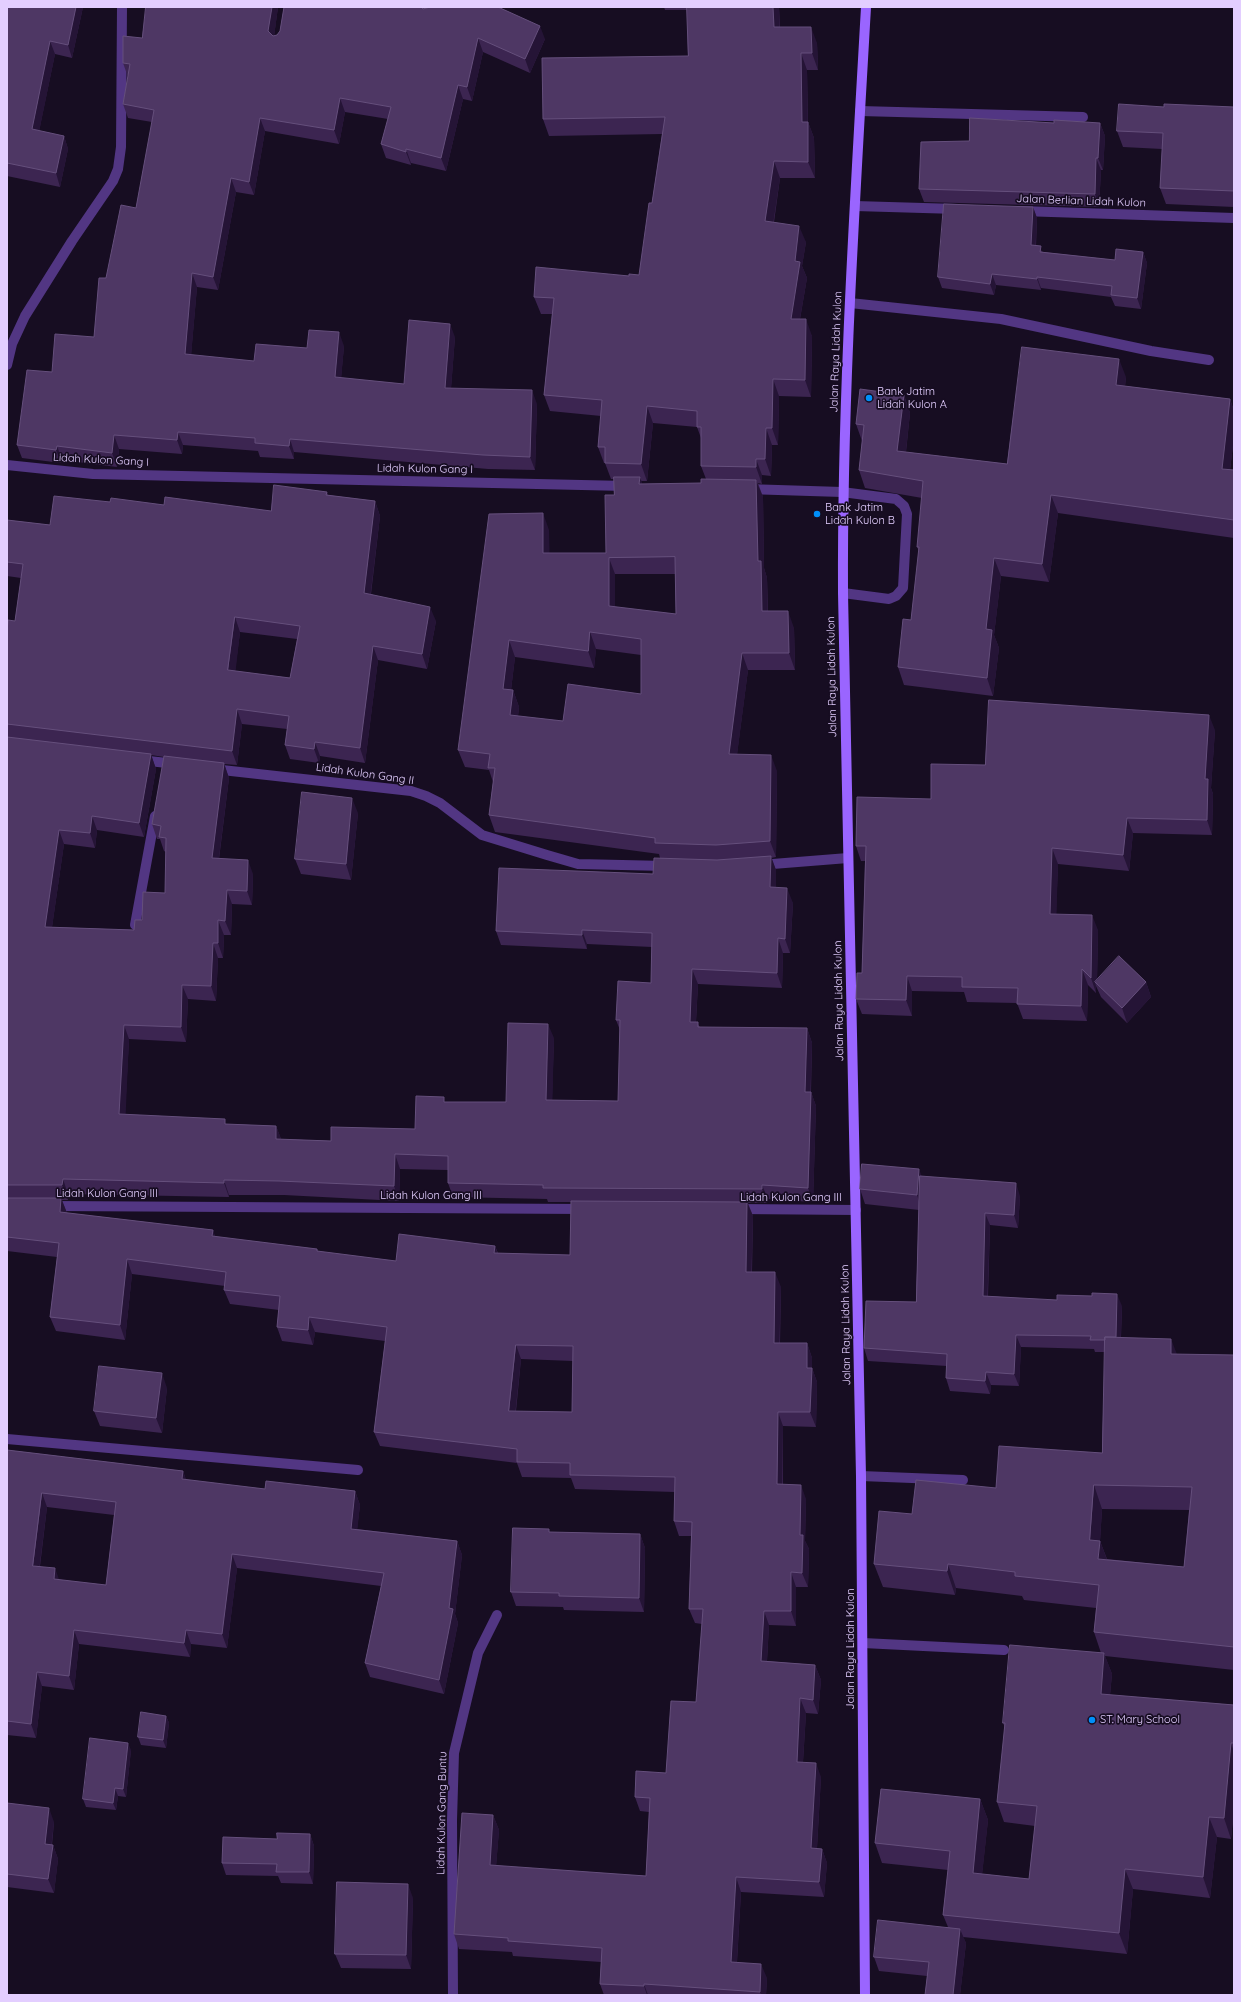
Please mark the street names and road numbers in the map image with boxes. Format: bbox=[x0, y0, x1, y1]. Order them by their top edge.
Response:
street label: Jalan Berlian Lidah Kulon bbox=[1016, 192, 1146, 210]
street label: Jalan Raya Lidah Kulon bbox=[827, 291, 845, 413]
street label: Lidah Kulon Gang I bbox=[53, 451, 149, 469]
street label: Lidah Kulon Gang I bbox=[377, 462, 473, 476]
street label: Jalan Raya Lidah Kulon bbox=[824, 616, 840, 738]
street label: Lidah Kulon Gang II bbox=[315, 761, 415, 787]
street label: Jalan Raya Lidah Kulon bbox=[831, 940, 847, 1062]
street label: Lidah Kulon Gang III bbox=[56, 1187, 158, 1201]
street label: Lidah Kulon Gang III bbox=[380, 1189, 482, 1203]
street label: Lidah Kulon Gang III bbox=[740, 1191, 842, 1205]
street label: Jalan Raya Lidah Kulon bbox=[838, 1264, 854, 1386]
street label: Jalan Raya Lidah Kulon bbox=[844, 1588, 858, 1710]
street label: Lidah Kulon Gang Buntu bbox=[434, 1751, 450, 1875]

